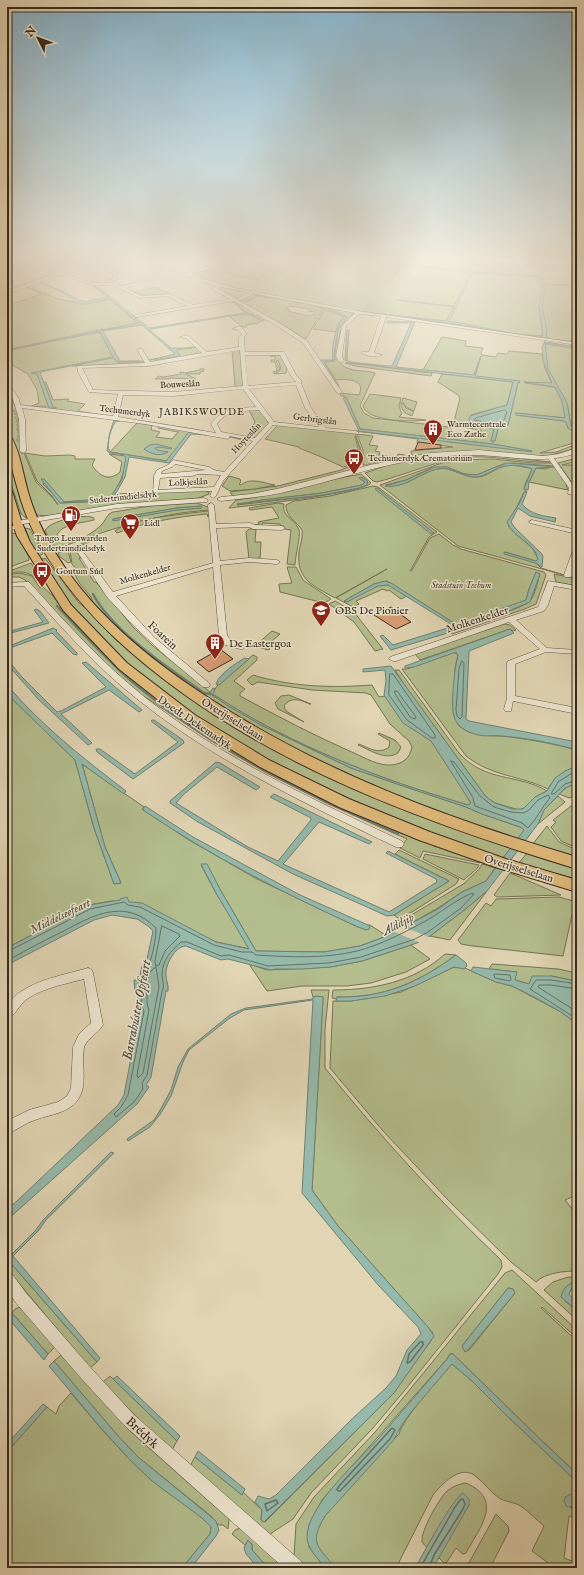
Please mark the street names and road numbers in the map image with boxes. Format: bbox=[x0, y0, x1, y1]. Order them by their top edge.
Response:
street label: Bouweslân bbox=[160, 378, 200, 391]
street label: Techumerdyk bbox=[99, 403, 151, 420]
street label: Gerbrigslân bbox=[292, 411, 338, 428]
street label: Hoyteslân bbox=[229, 420, 264, 456]
street label: Lolkjeslân bbox=[168, 476, 208, 489]
street label: Sudertrimdielsdyk bbox=[89, 488, 158, 507]
street label: Molkenkelder bbox=[118, 562, 173, 587]
street label: Molkenkelder bbox=[444, 603, 510, 637]
street label: Foarein bbox=[145, 619, 180, 653]
street label: Doedt Dekemadyk bbox=[155, 693, 234, 753]
street label: Overijsselselaan bbox=[198, 695, 267, 745]
street label: Overijsselselaan bbox=[482, 852, 555, 886]
street label: Brédyk bbox=[122, 1413, 163, 1453]

